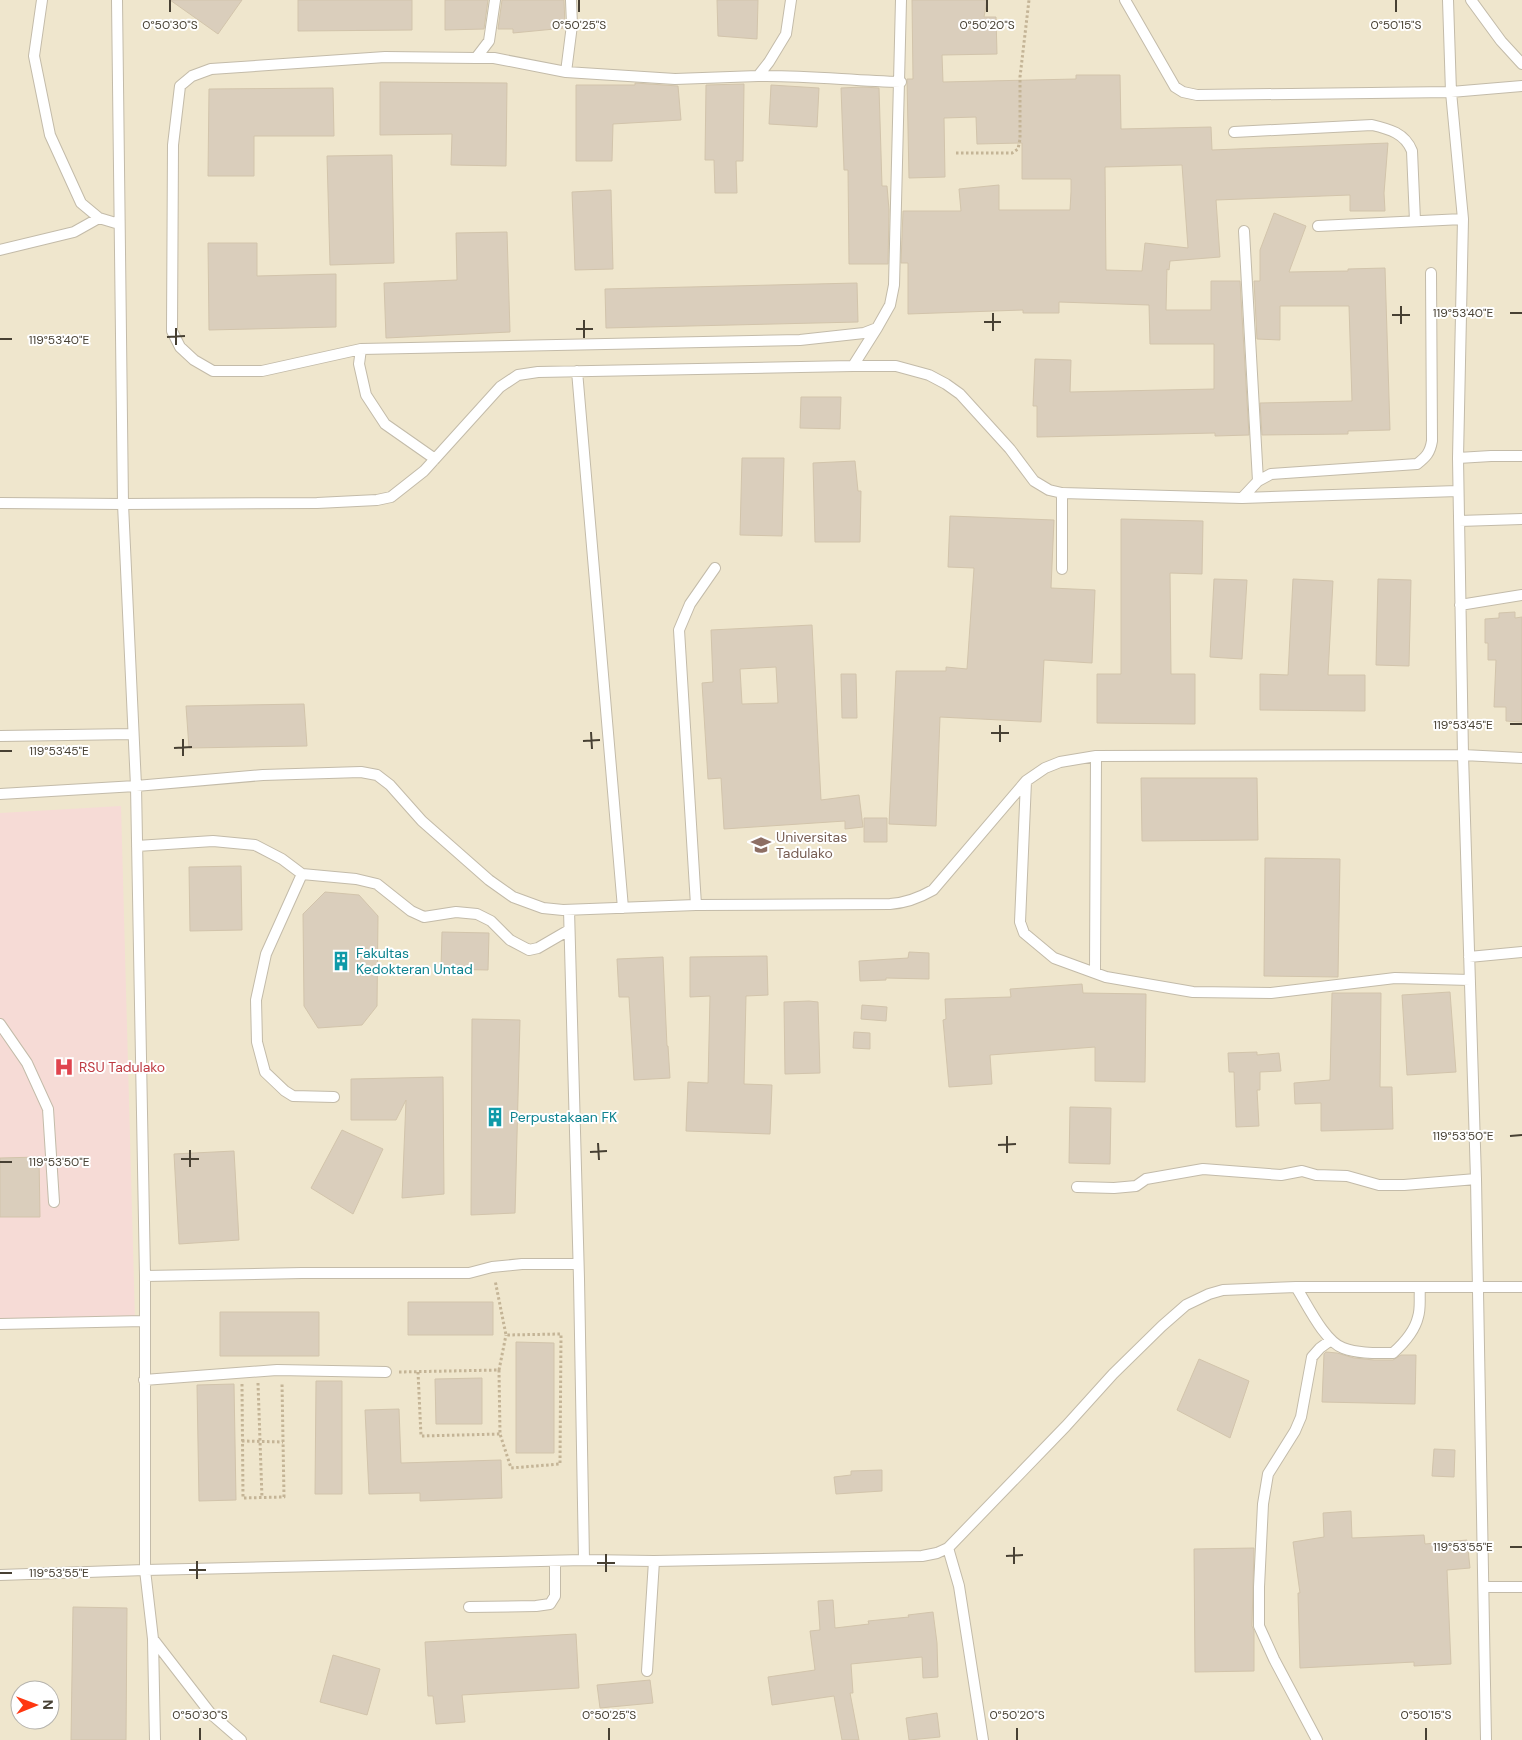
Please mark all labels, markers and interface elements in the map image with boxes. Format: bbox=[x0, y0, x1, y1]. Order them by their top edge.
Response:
text: 0°50'30"S bbox=[142, 17, 198, 33]
text: 0°50'25"S bbox=[552, 17, 606, 33]
text: 0°50'20"S bbox=[959, 17, 1015, 33]
text: 0°50'15"S bbox=[1370, 17, 1422, 33]
text: 119°53'40"E bbox=[1433, 305, 1494, 321]
text: 119°53'40"E bbox=[29, 332, 90, 348]
text: 119°53'45"E bbox=[1433, 717, 1493, 733]
text: 119°53'45"E bbox=[29, 743, 89, 759]
place label: Universitas Tadulako bbox=[776, 828, 847, 862]
school or university icon: Universitas Tadulako bbox=[750, 834, 772, 856]
place label: Fakultas Kedokteran Untad bbox=[356, 944, 473, 978]
building icon: Fakultas Kedokteran Untad bbox=[330, 950, 352, 972]
hospital icon: RSU Tadulako bbox=[53, 1056, 75, 1078]
place label: RSU Tadulako bbox=[79, 1058, 165, 1076]
building icon: Perpustakaan FK bbox=[484, 1106, 506, 1128]
place label: Perpustakaan FK bbox=[510, 1108, 617, 1126]
text: 119°53'50"E bbox=[1433, 1128, 1494, 1144]
text: 119°53'50"E bbox=[29, 1154, 90, 1170]
text: 119°53'55"E bbox=[1433, 1539, 1493, 1555]
text: 119°53'55"E bbox=[29, 1565, 89, 1581]
north arrow bbox=[10, 1680, 60, 1730]
text: N bbox=[39, 1700, 57, 1710]
text: 0°50'30"S bbox=[172, 1707, 228, 1723]
text: 0°50'25"S bbox=[582, 1707, 636, 1723]
text: 0°50'20"S bbox=[989, 1707, 1045, 1723]
text: 0°50'15"S bbox=[1400, 1707, 1452, 1723]

